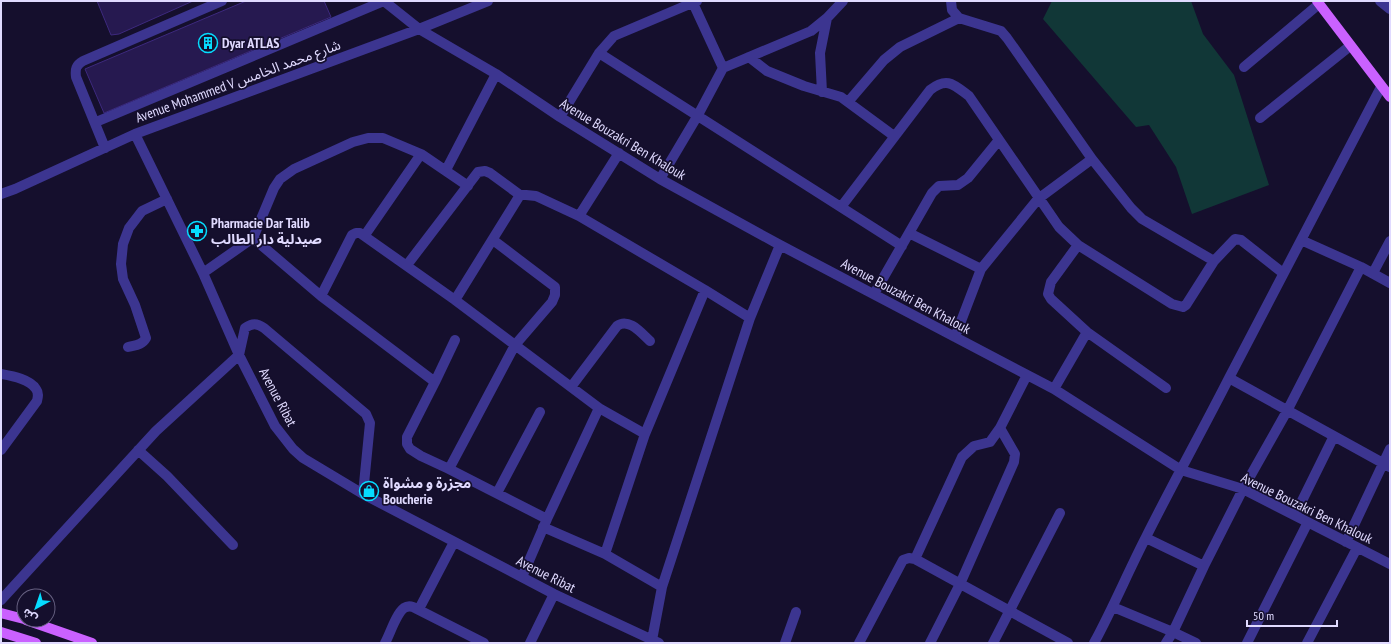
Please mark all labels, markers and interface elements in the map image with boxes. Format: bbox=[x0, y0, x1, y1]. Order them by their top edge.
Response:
building icon: Dyar ATLAS bbox=[197, 32, 219, 54]
place label: Dyar ATLAS bbox=[222, 34, 279, 52]
street label: Avenue Mohammed V شارع محمد الخامس bbox=[133, 35, 344, 128]
street label: Avenue Bouzakri Ben Khalouk bbox=[557, 94, 690, 184]
place label: Pharmacie Dar Talib صيدلية دار الطالب bbox=[211, 214, 322, 248]
pharmacy icon: Pharmacie Dar Talib صيدلية دار الطالب bbox=[186, 220, 208, 242]
street label: Avenue Bouzakri Ben Khalouk bbox=[838, 254, 974, 338]
street label: Avenue Ribat bbox=[255, 365, 301, 429]
street label: Avenue Bouzakri Ben Khalouk bbox=[1238, 468, 1376, 548]
place label: مجزرة و مشواة Boucherie bbox=[383, 474, 471, 508]
shop icon: مجزرة و مشواة Boucherie bbox=[358, 480, 380, 502]
street label: Avenue Ribat bbox=[514, 552, 579, 597]
north arrow bbox=[16, 588, 56, 628]
scale bar bbox=[1247, 602, 1337, 628]
text: ش bbox=[19, 605, 40, 626]
text: 50 m bbox=[1253, 608, 1274, 623]

